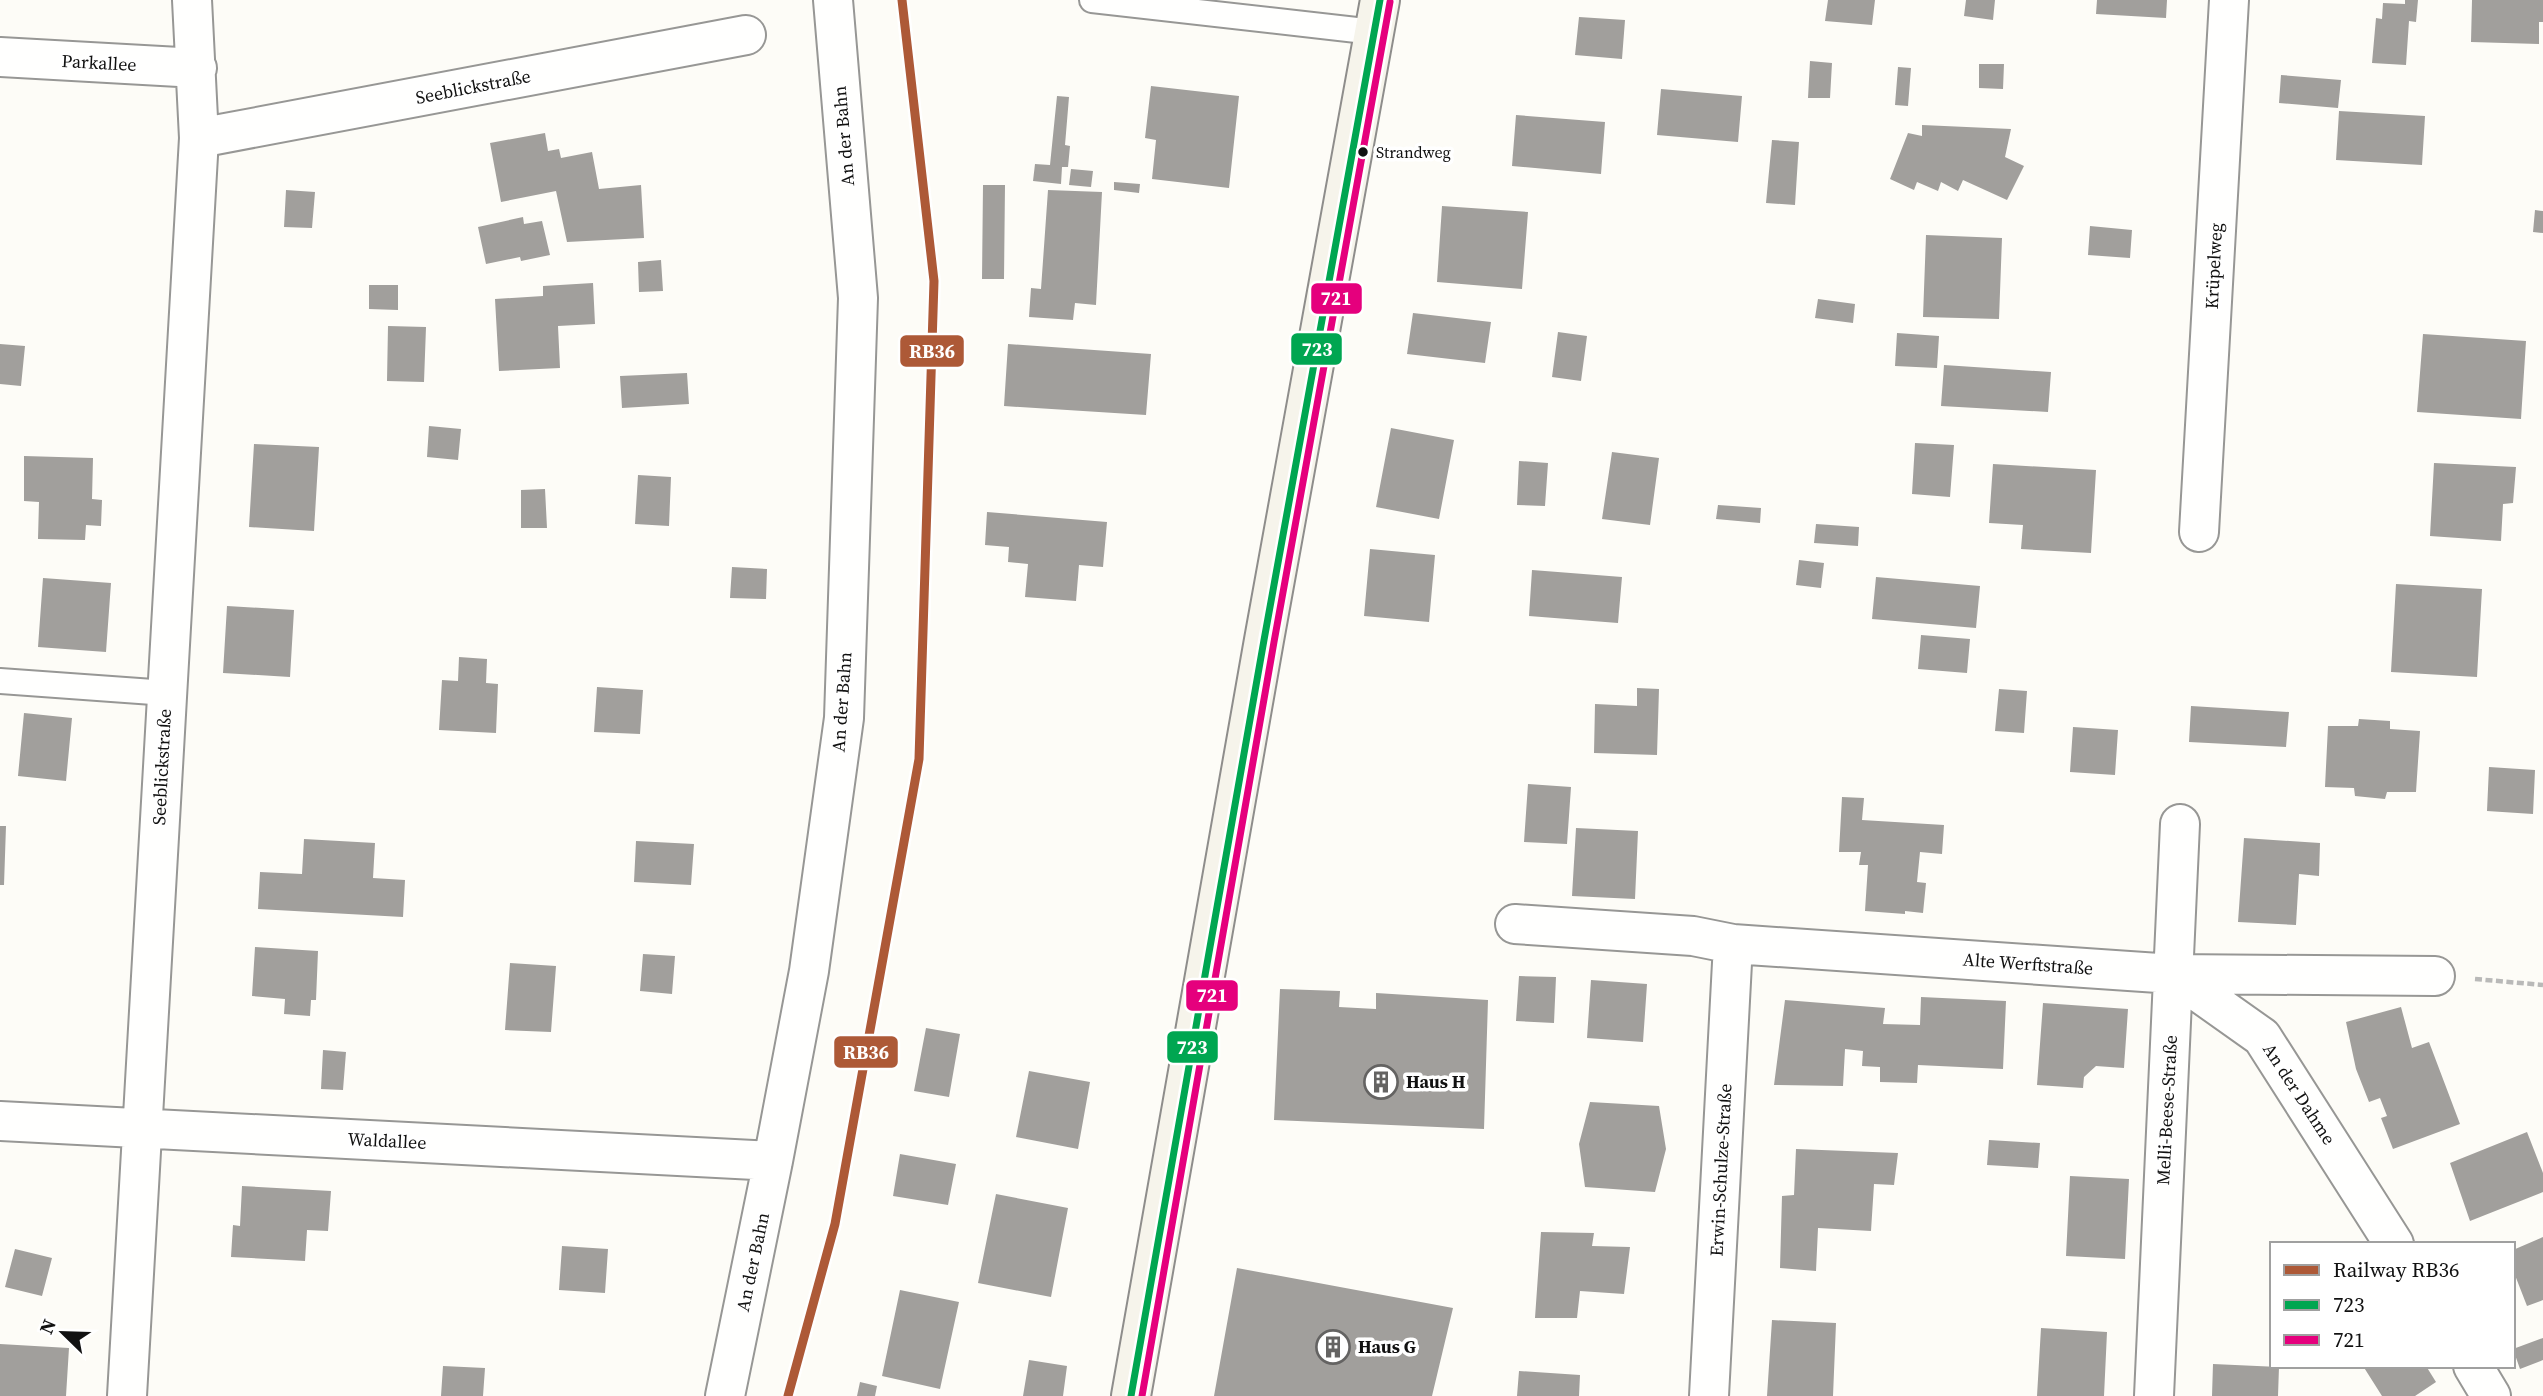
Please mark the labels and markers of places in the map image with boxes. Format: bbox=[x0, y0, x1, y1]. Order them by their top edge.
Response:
place label: Strandweg bbox=[1376, 141, 1451, 163]
marker: Strandweg bbox=[1356, 145, 1370, 159]
building icon: Haus H bbox=[1362, 1063, 1400, 1101]
place label: Haus H bbox=[1406, 1069, 1466, 1094]
building icon: Haus G bbox=[1314, 1328, 1352, 1366]
place label: Haus G bbox=[1358, 1334, 1416, 1359]

